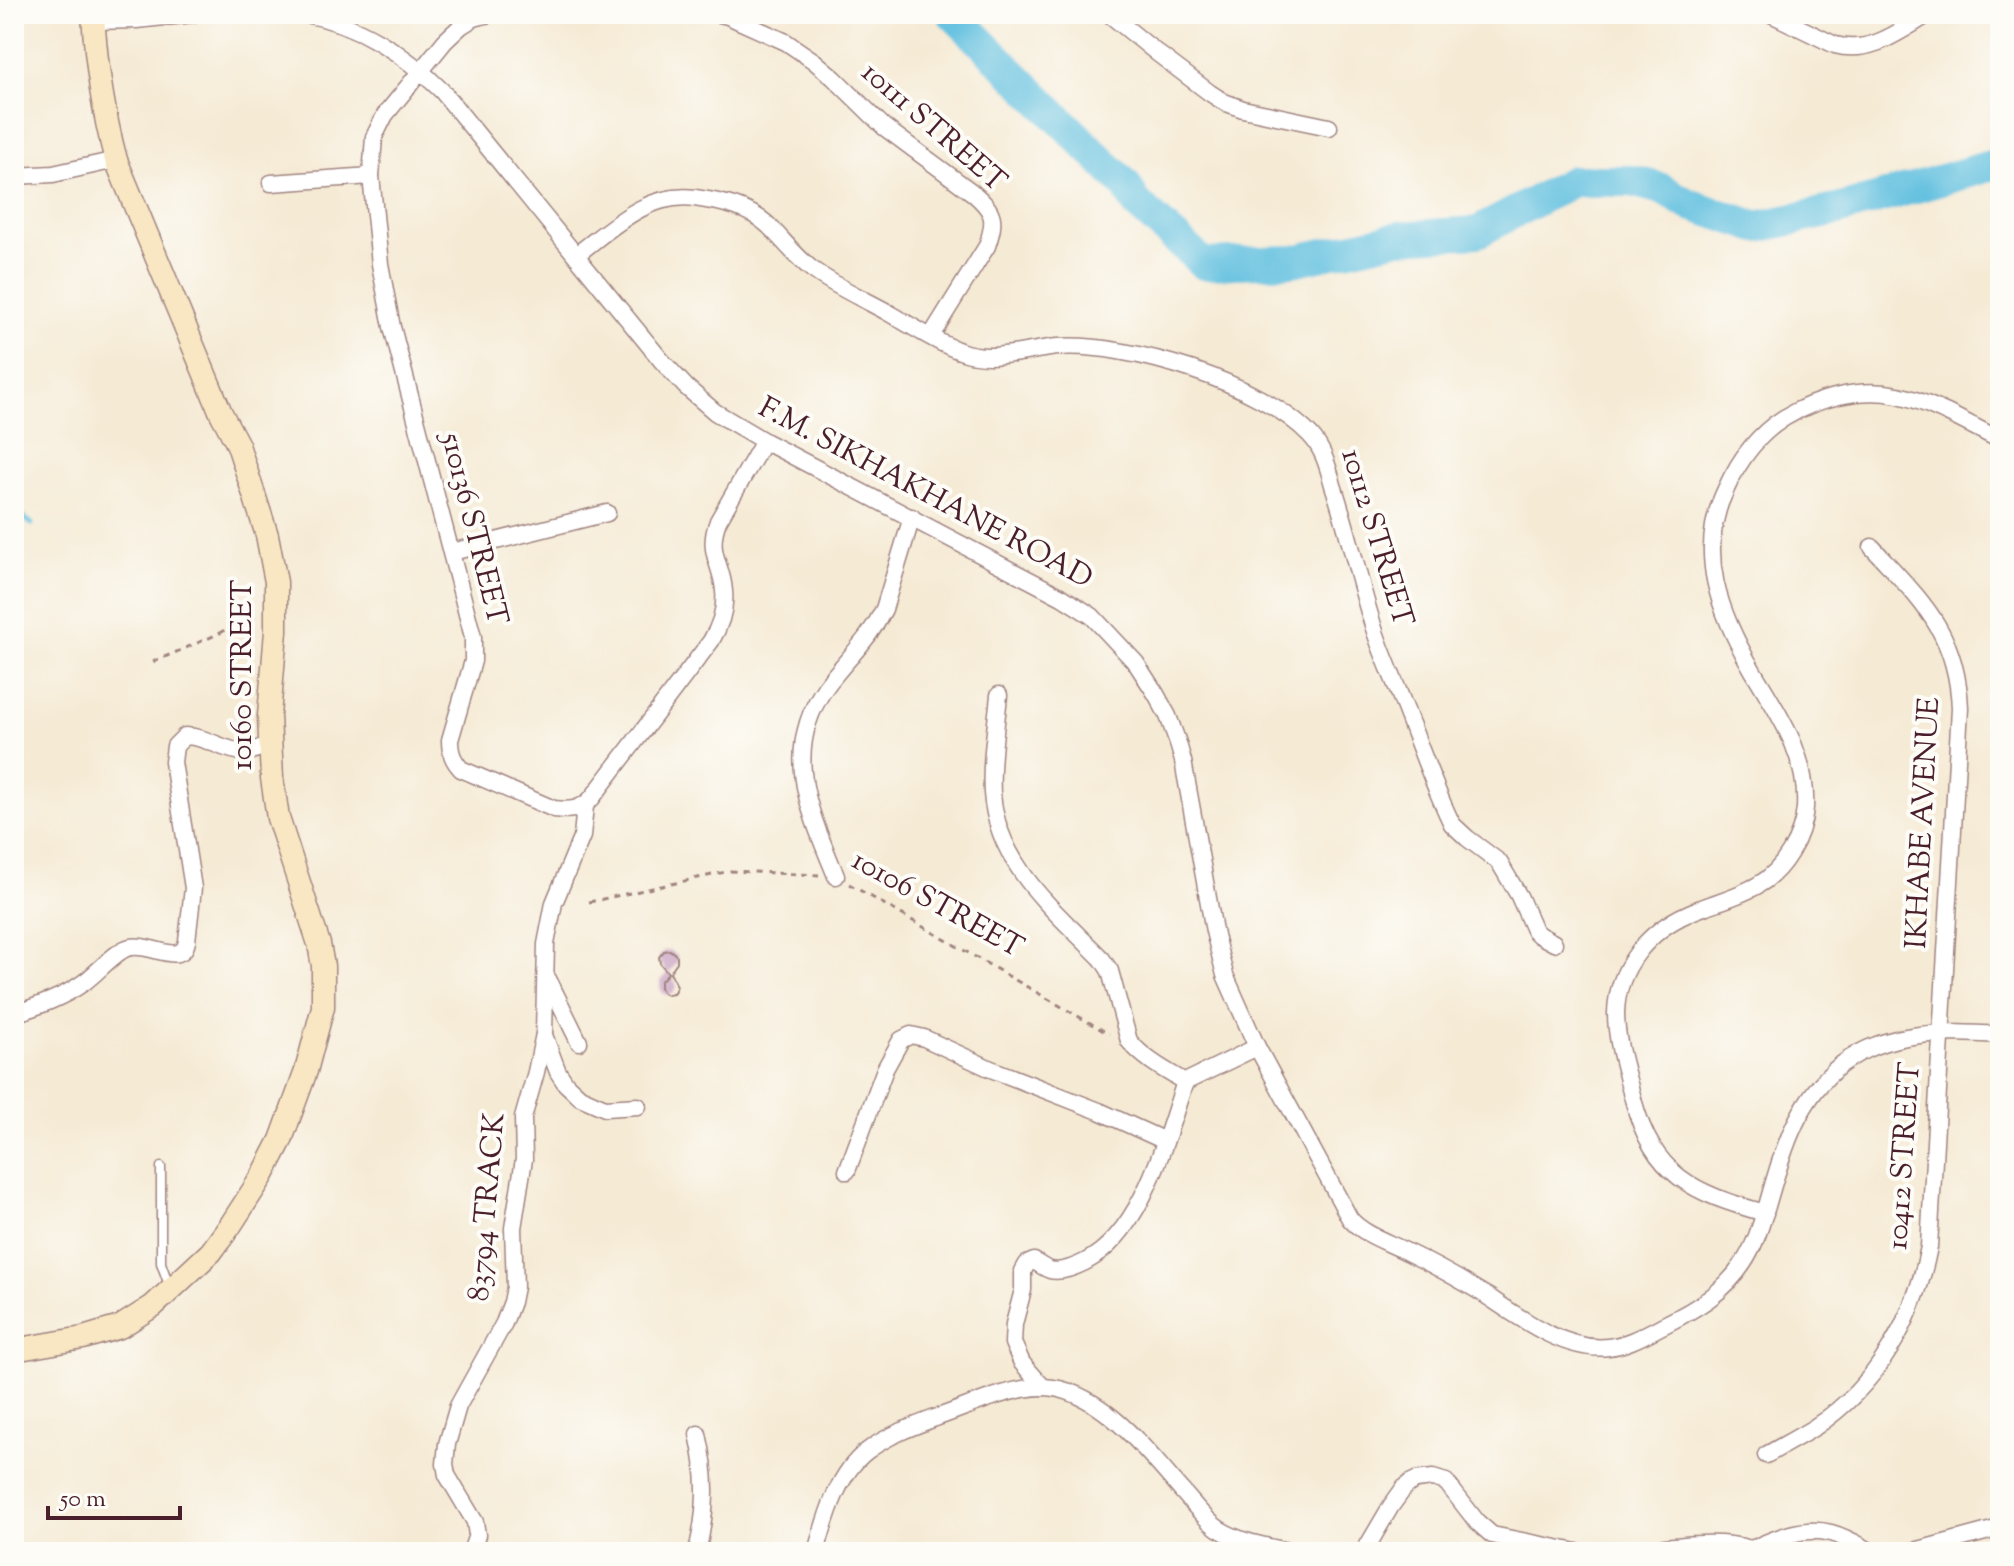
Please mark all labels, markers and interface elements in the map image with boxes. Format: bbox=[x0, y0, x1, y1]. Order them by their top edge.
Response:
street label: 10111 STREET bbox=[851, 53, 1015, 203]
street label: F.M. SIKHAKHANE ROAD bbox=[750, 387, 1100, 601]
street label: 510136 STREET bbox=[428, 426, 518, 630]
street label: 10112 STREET bbox=[1329, 444, 1423, 632]
street label: 10160 STREET bbox=[222, 580, 265, 770]
street label: IKHABE AVENUE bbox=[1896, 696, 1952, 950]
street label: 10106 STREET bbox=[843, 840, 1031, 970]
street label: 10412 STREET bbox=[1877, 1061, 1933, 1251]
street label: 83794 TRACK bbox=[458, 1111, 518, 1303]
scale bar bbox=[48, 1470, 180, 1520]
text: 50 m bbox=[58, 1483, 106, 1517]

